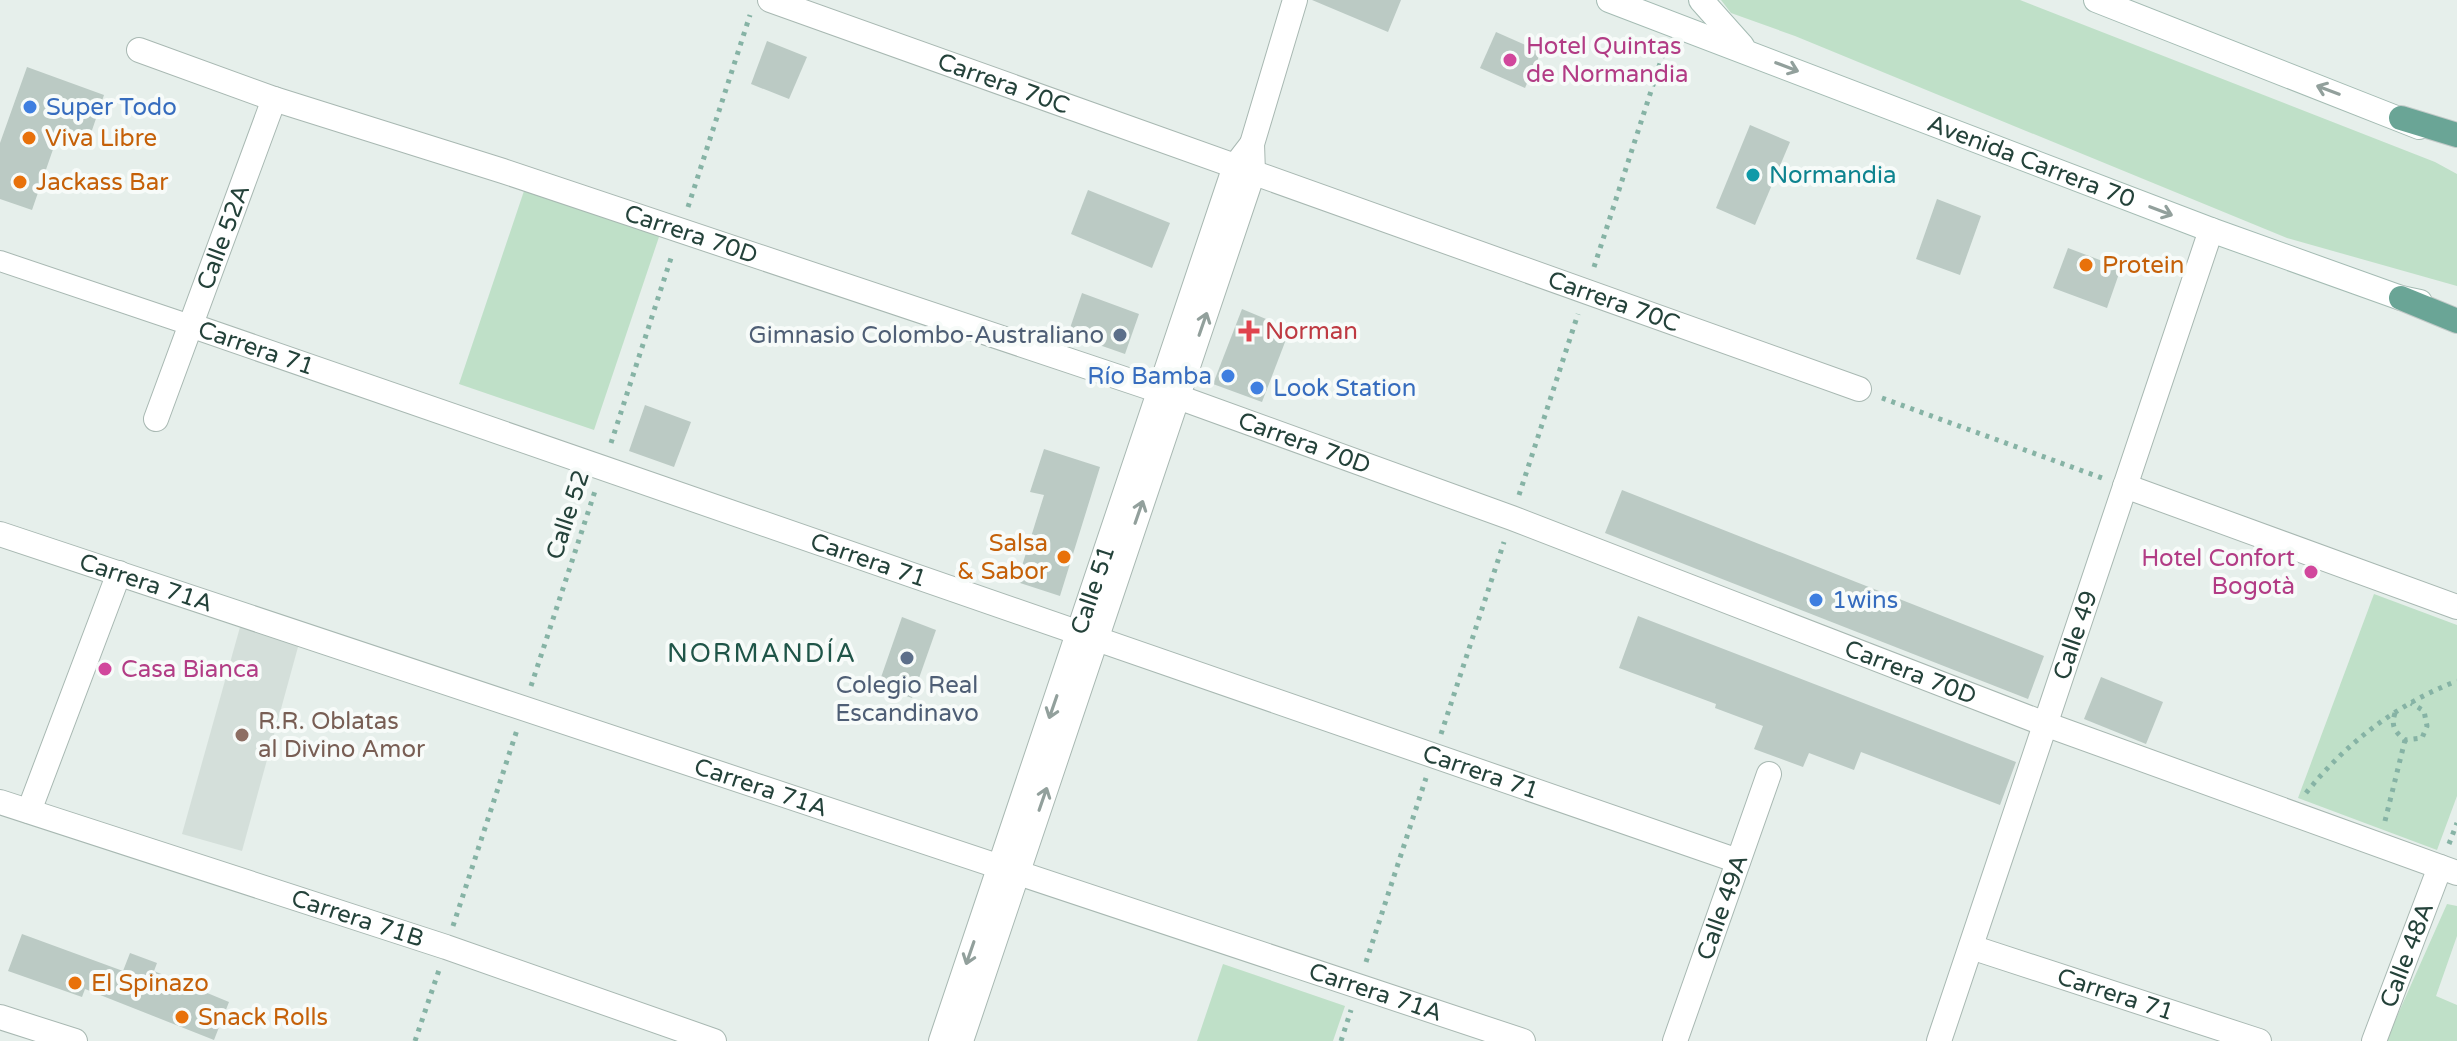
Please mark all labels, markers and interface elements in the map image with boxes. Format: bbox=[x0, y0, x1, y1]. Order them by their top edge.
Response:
place label: Hotel Quintas de Normandia bbox=[1526, 32, 1688, 89]
street label: Carrera 70C bbox=[934, 47, 1073, 120]
marker: Hotel Quintas de Normandia bbox=[1501, 51, 1519, 69]
one-way arrow bbox=[1774, 61, 1799, 75]
one-way arrow bbox=[2316, 82, 2341, 96]
place label: Super Todo bbox=[46, 93, 177, 122]
marker: Super Todo bbox=[21, 98, 39, 116]
street label: Avenida Carrera 70 bbox=[1923, 109, 2139, 214]
place label: Viva Libre bbox=[45, 124, 157, 153]
marker: Viva Libre bbox=[20, 129, 38, 147]
place label: Normandia bbox=[1769, 161, 1896, 190]
marker: Normandia bbox=[1744, 166, 1762, 184]
place label: Jackass Bar bbox=[36, 168, 169, 197]
marker: Jackass Bar bbox=[11, 173, 29, 191]
street label: Calle 52A bbox=[190, 180, 256, 294]
street label: Carrera 70D bbox=[621, 198, 762, 270]
one-way arrow bbox=[2148, 204, 2172, 219]
place label: Protein bbox=[2102, 251, 2184, 280]
marker: Protein bbox=[2077, 256, 2095, 274]
street label: Carrera 70C bbox=[1544, 265, 1683, 338]
one-way arrow bbox=[1196, 311, 1211, 336]
street label: Carrera 71 bbox=[194, 314, 318, 381]
place label: Norman bbox=[1265, 317, 1358, 346]
place label: Gimnasio Colombo-Australiano bbox=[749, 321, 1104, 350]
marker: Norman bbox=[1240, 322, 1258, 340]
marker: Gimnasio Colombo-Australiano bbox=[1111, 326, 1129, 344]
place label: Río Bamba bbox=[1087, 362, 1212, 391]
marker: Río Bamba bbox=[1219, 367, 1237, 385]
place label: Look Station bbox=[1273, 374, 1416, 403]
marker: Look Station bbox=[1248, 379, 1266, 397]
street label: Carrera 70D bbox=[1234, 406, 1375, 480]
street label: Calle 52 bbox=[540, 467, 596, 563]
one-way arrow bbox=[1133, 500, 1148, 525]
street label: Carrera 71 bbox=[807, 526, 930, 593]
place label: Salsa & Sabor bbox=[957, 529, 1049, 586]
street label: Calle 51 bbox=[1064, 541, 1121, 638]
place label: Hotel Confort Bogotà bbox=[2141, 544, 2295, 601]
street label: Carrera 71A bbox=[76, 547, 217, 618]
marker: Salsa & Sabor bbox=[1055, 548, 1073, 566]
marker: Hotel Confort Bogotà bbox=[2302, 563, 2320, 581]
place label: 1wins bbox=[1832, 586, 1898, 615]
street label: Calle 49 bbox=[2047, 587, 2103, 684]
marker: 1wins bbox=[1807, 591, 1825, 609]
street label: Carrera 70D bbox=[1840, 633, 1981, 711]
district label: NORMANDÍA bbox=[667, 638, 857, 669]
marker: Colegio Real Escandinavo bbox=[898, 649, 916, 667]
place label: Casa Bianca bbox=[121, 655, 259, 684]
marker: Casa Bianca bbox=[96, 660, 114, 678]
place label: Colegio Real Escandinavo bbox=[835, 671, 979, 728]
one-way arrow bbox=[1045, 694, 1060, 719]
place label: R.R. Oblatas al Divino Amor bbox=[258, 707, 426, 764]
marker: R.R. Oblatas al Divino Amor bbox=[233, 726, 251, 744]
street label: Carrera 71 bbox=[1419, 738, 1543, 805]
street label: Carrera 71A bbox=[690, 752, 831, 823]
one-way arrow bbox=[1036, 787, 1051, 812]
street label: Calle 49A bbox=[1690, 850, 1754, 964]
street label: Carrera 71B bbox=[288, 883, 427, 953]
street label: Calle 48A bbox=[2374, 898, 2440, 1012]
one-way arrow bbox=[962, 940, 977, 965]
street label: Carrera 71A bbox=[1305, 956, 1446, 1028]
street label: Carrera 71 bbox=[2054, 962, 2177, 1027]
place label: El Spinazo bbox=[91, 969, 209, 998]
marker: El Spinazo bbox=[66, 974, 84, 992]
place label: Snack Rolls bbox=[198, 1003, 328, 1032]
marker: Snack Rolls bbox=[173, 1008, 191, 1026]

